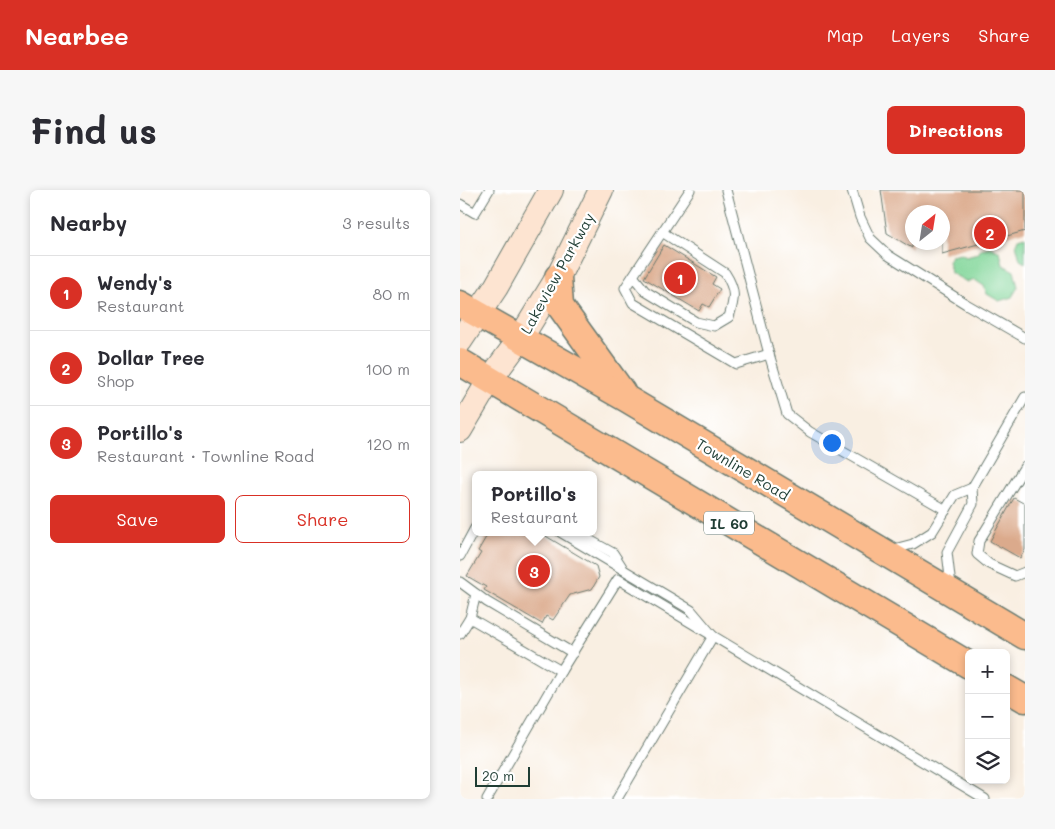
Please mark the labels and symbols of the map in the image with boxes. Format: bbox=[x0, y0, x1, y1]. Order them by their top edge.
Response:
north arrow bbox=[905, 205, 950, 250]
street label: Lakeview Parkway bbox=[515, 209, 599, 337]
pin: 2 bbox=[974, 214, 1006, 252]
pin: 1 bbox=[664, 259, 696, 297]
your location bbox=[819, 430, 845, 456]
street label: Townline Road bbox=[693, 433, 793, 505]
road number: IL 60 bbox=[704, 512, 754, 534]
pin: 3 bbox=[518, 552, 550, 590]
scale bar bbox=[475, 764, 530, 787]

